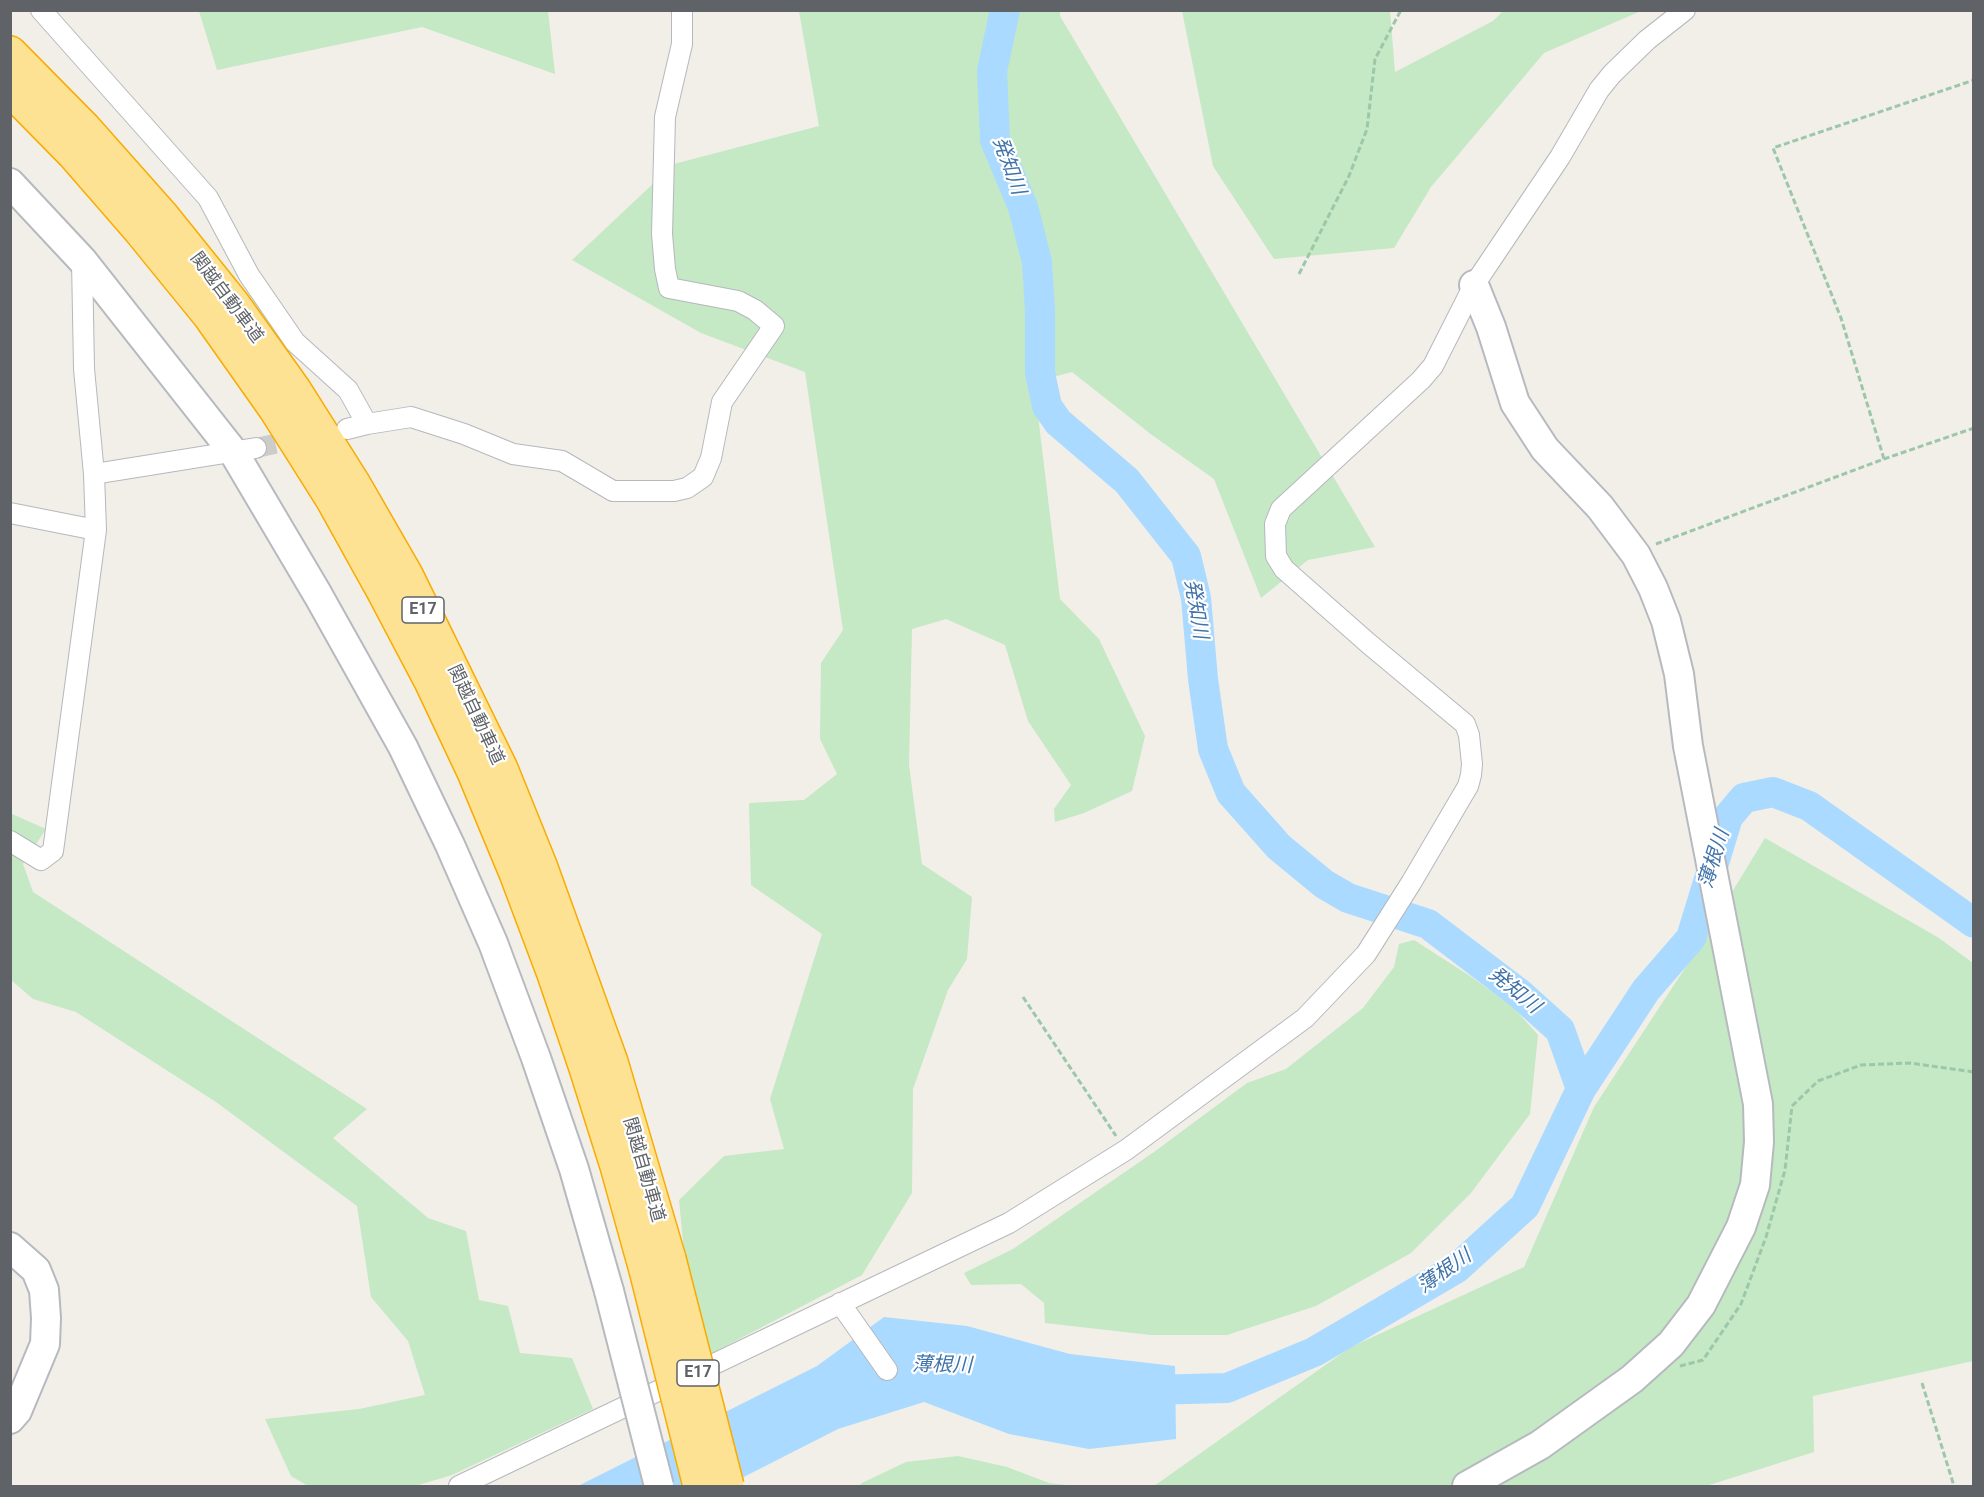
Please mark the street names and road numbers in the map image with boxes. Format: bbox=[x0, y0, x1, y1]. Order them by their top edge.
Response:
street label: 関越自動車道 bbox=[185, 248, 267, 348]
road number: E17 bbox=[402, 597, 444, 623]
street label: 関越自動車道 bbox=[442, 661, 508, 769]
street label: 関越自動車道 bbox=[618, 1115, 668, 1225]
road number: E17 bbox=[677, 1360, 719, 1386]

